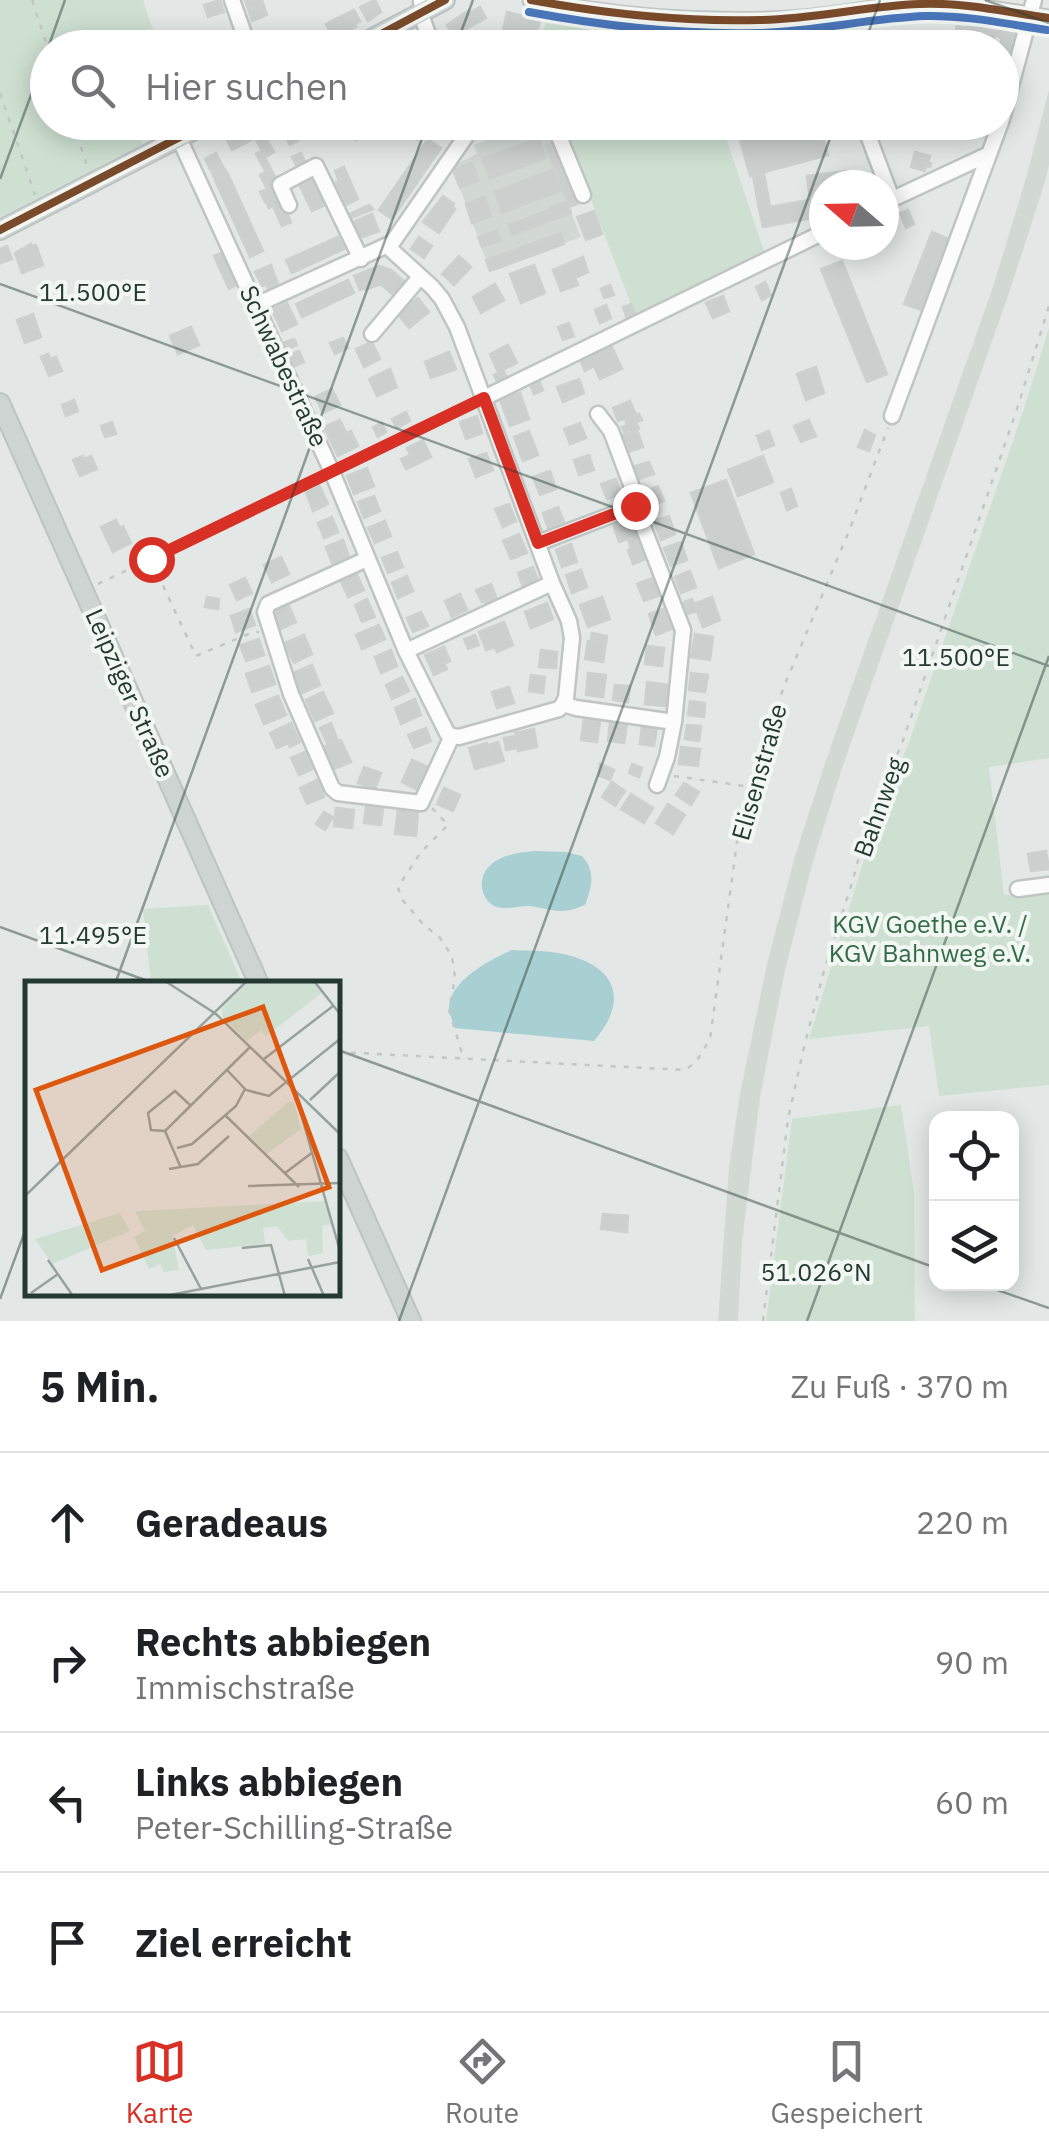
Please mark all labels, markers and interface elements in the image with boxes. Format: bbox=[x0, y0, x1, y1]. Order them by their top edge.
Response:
search box bbox=[30, 30, 1019, 140]
icon: search bbox=[65, 58, 120, 113]
text: Hier suchen bbox=[145, 61, 348, 110]
north arrow bbox=[809, 170, 899, 260]
text: 11.500°E bbox=[39, 275, 147, 308]
street label: Schwabestraße bbox=[233, 280, 336, 452]
route end bbox=[613, 484, 659, 530]
route start bbox=[129, 537, 175, 583]
street label: Leipziger Straße bbox=[78, 603, 182, 783]
text: 11.500°E bbox=[902, 640, 1010, 673]
street label: Elisenstraße bbox=[723, 700, 794, 844]
street label: Bahnweg bbox=[845, 752, 912, 861]
park label: KGV Goethe e.V. / KGV Bahnweg e.V. bbox=[829, 907, 1031, 969]
text: 11.495°E bbox=[39, 918, 147, 951]
inset map bbox=[25, 981, 340, 1296]
map controls bbox=[929, 1111, 1019, 1291]
button: locate bbox=[929, 1111, 1019, 1201]
button: layers bbox=[929, 1201, 1019, 1291]
text: 51.026°N bbox=[760, 1255, 872, 1288]
text: 5 Min. bbox=[40, 1359, 160, 1414]
text: Zu Fuß · 370 m bbox=[791, 1365, 1009, 1407]
icon: ahead bbox=[40, 1495, 95, 1550]
text: Geradeaus bbox=[135, 1498, 328, 1547]
text: 220 m bbox=[916, 1501, 1009, 1543]
text: Rechts abbiegen bbox=[135, 1617, 431, 1666]
icon: right bbox=[40, 1635, 95, 1690]
text: 90 m bbox=[935, 1641, 1009, 1683]
text: Immischstraße bbox=[135, 1666, 355, 1708]
text: Links abbiegen bbox=[135, 1757, 403, 1806]
icon: left bbox=[40, 1775, 95, 1830]
text: 60 m bbox=[935, 1781, 1009, 1823]
text: Peter-Schilling-Straße bbox=[135, 1806, 453, 1848]
icon: arrive bbox=[40, 1915, 95, 1970]
text: Ziel erreicht bbox=[135, 1918, 352, 1967]
tab: Karte bbox=[126, 2034, 193, 2131]
tab: Route bbox=[445, 2034, 519, 2131]
tab: Gespeichert bbox=[771, 2034, 923, 2131]

